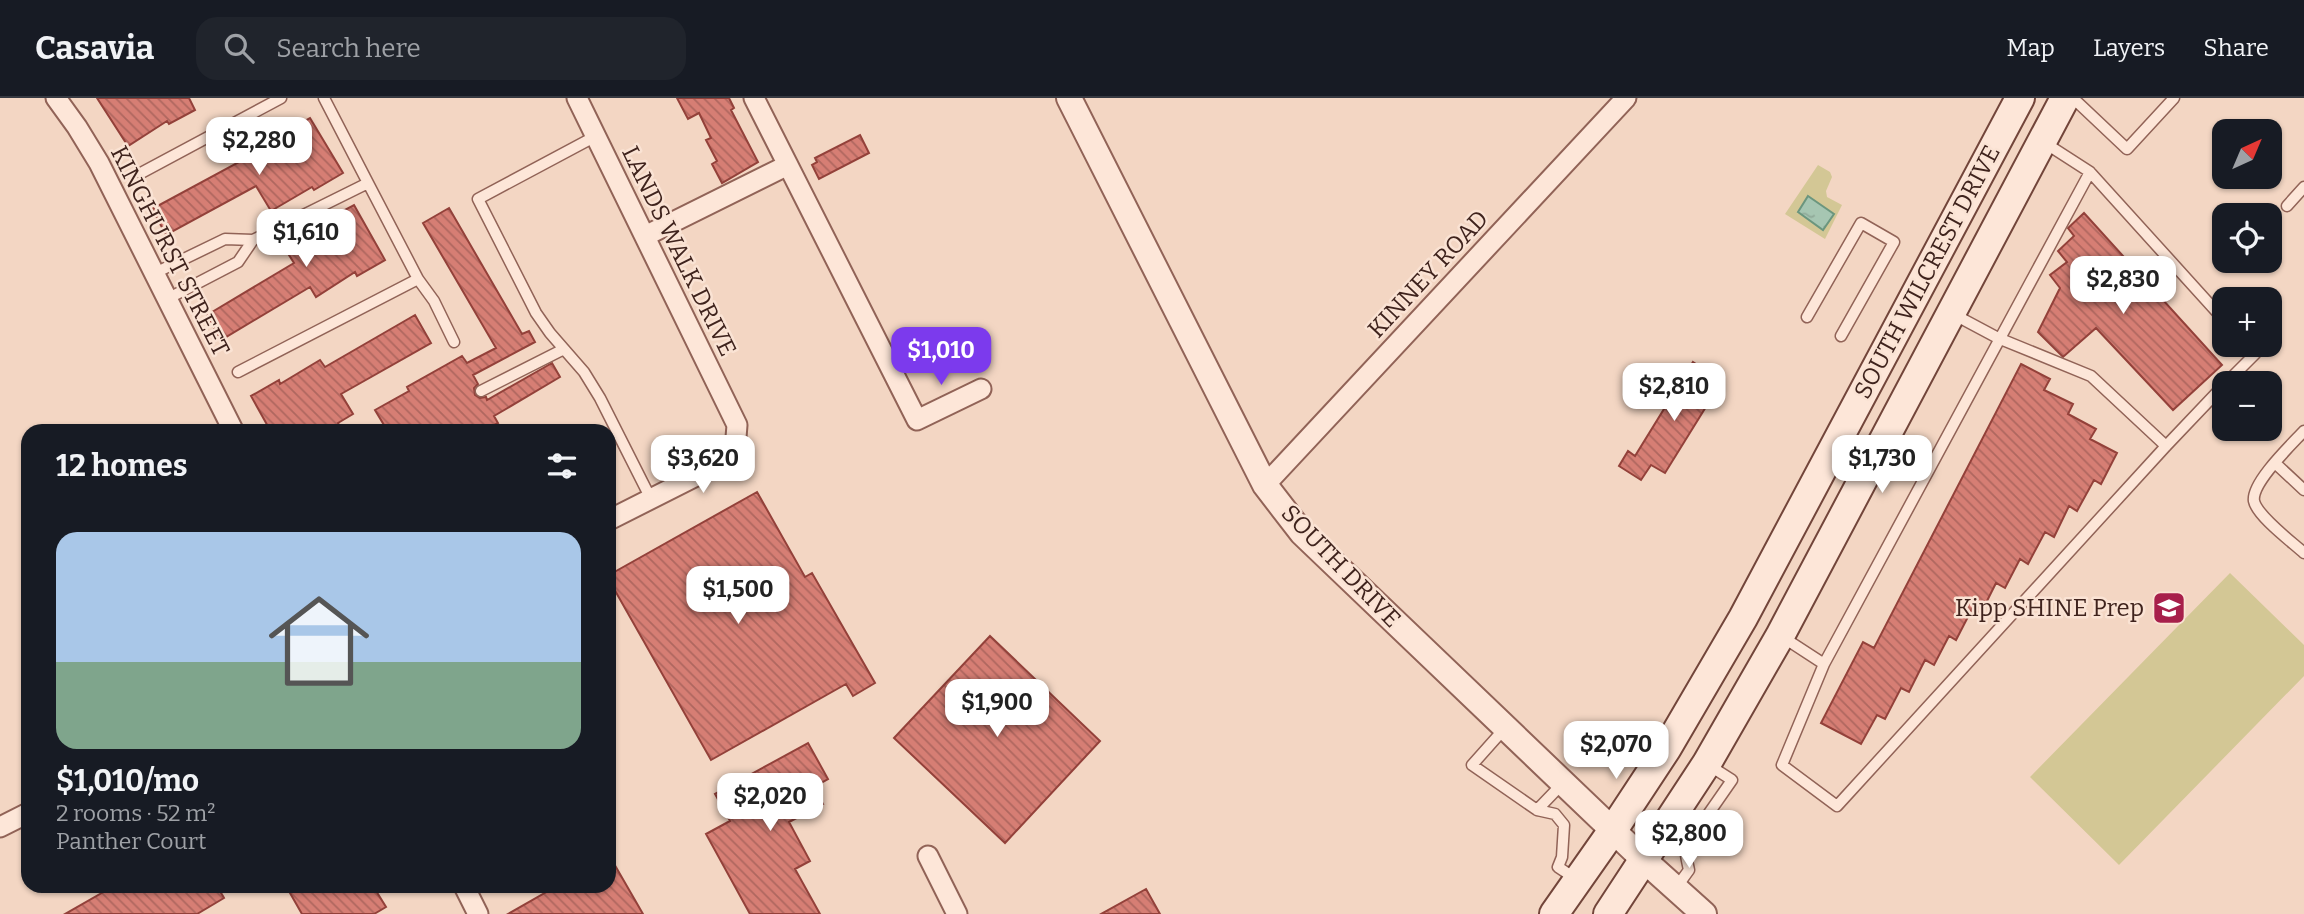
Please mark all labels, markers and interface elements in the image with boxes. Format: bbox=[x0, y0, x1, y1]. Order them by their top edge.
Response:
search box bbox=[196, 17, 686, 80]
text: Casavia bbox=[35, 28, 154, 68]
icon: search bbox=[220, 29, 258, 67]
text: Search here bbox=[276, 33, 421, 64]
text: Map bbox=[2007, 34, 2055, 62]
text: Layers bbox=[2093, 34, 2165, 62]
text: Share bbox=[2203, 34, 2269, 62]
pin: $2,280 bbox=[202, 118, 316, 177]
north arrow bbox=[2212, 119, 2282, 189]
map controls bbox=[2212, 119, 2282, 441]
text: $2,280 bbox=[222, 126, 296, 154]
street label: KINGHURST STREET bbox=[105, 141, 235, 361]
street label: LANDS WALK DRIVE bbox=[616, 141, 742, 361]
street label: SOUTH WILCREST DRIVE bbox=[1848, 141, 2006, 403]
button: locate bbox=[2212, 203, 2282, 273]
street label: KINNEY ROAD bbox=[1362, 205, 1494, 343]
pin: $1,610 bbox=[249, 209, 363, 269]
text: $1,610 bbox=[273, 218, 339, 246]
pin: $2,830 bbox=[2066, 256, 2180, 316]
text: $2,830 bbox=[2086, 265, 2160, 293]
button: + bbox=[2212, 287, 2282, 357]
pin: $1,010 bbox=[884, 328, 998, 387]
text: $1,010 bbox=[907, 336, 975, 364]
pin: $2,810 bbox=[1617, 364, 1731, 423]
button: − bbox=[2212, 371, 2282, 441]
text: $2,810 bbox=[1639, 372, 1709, 400]
pin: $3,620 bbox=[646, 436, 760, 495]
pin: $1,730 bbox=[1825, 436, 1939, 495]
text: $3,620 bbox=[667, 444, 739, 472]
text: $1,730 bbox=[1848, 444, 1916, 472]
icon: filters bbox=[543, 447, 581, 485]
text: 12 homes bbox=[56, 448, 187, 484]
street label: SOUTH DRIVE bbox=[1276, 499, 1406, 633]
pin: $1,500 bbox=[681, 566, 795, 626]
text: $1,500 bbox=[702, 575, 774, 603]
icon: home bbox=[256, 578, 382, 704]
school or university icon: Kipp SHINE Prep bbox=[2150, 589, 2188, 627]
place label: Kipp SHINE Prep bbox=[1955, 594, 2144, 622]
pin: $1,900 bbox=[940, 680, 1054, 739]
text: $1,900 bbox=[961, 688, 1033, 716]
pin: $2,070 bbox=[1559, 722, 1673, 781]
text: $2,070 bbox=[1580, 730, 1652, 758]
text: $1,010/mo bbox=[56, 763, 199, 799]
pin: $2,020 bbox=[713, 774, 827, 833]
text: $2,020 bbox=[733, 782, 807, 810]
text: 2 rooms · 52 m² bbox=[56, 799, 215, 827]
pin: $2,800 bbox=[1632, 810, 1746, 870]
text: $2,800 bbox=[1651, 819, 1727, 847]
text: Panther Court bbox=[56, 827, 206, 855]

